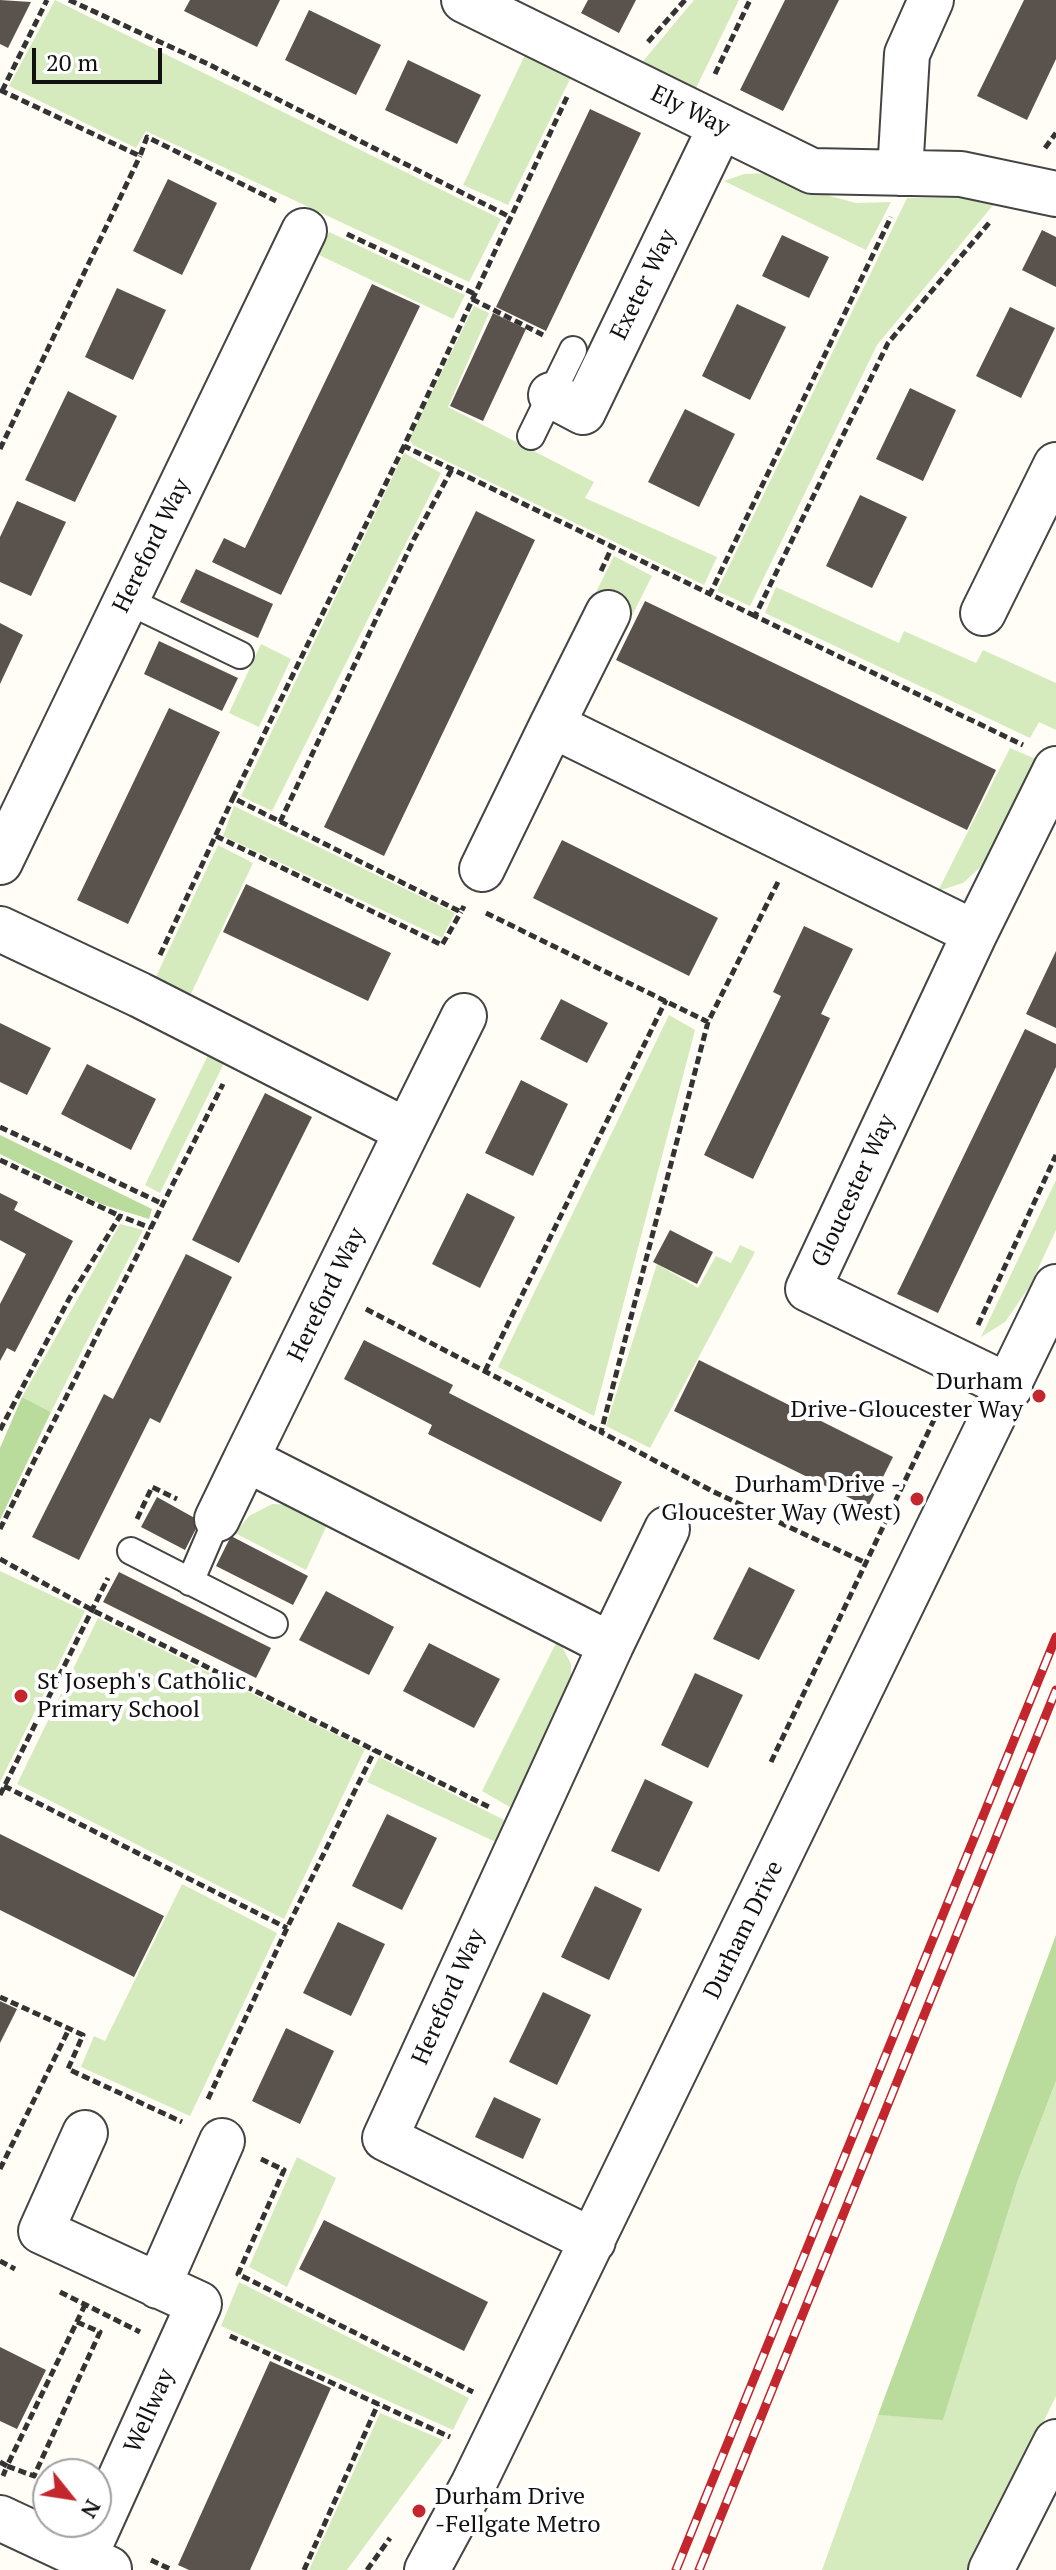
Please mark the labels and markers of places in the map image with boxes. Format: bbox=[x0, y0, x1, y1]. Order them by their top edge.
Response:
place label: Durham Drive-Gloucester Way bbox=[790, 1368, 1023, 1424]
marker: Durham Drive-Gloucester Way bbox=[1030, 1387, 1048, 1405]
place label: Durham Drive - Gloucester Way (West) bbox=[661, 1471, 901, 1527]
marker: Durham Drive - Gloucester Way (West) bbox=[908, 1490, 926, 1508]
place label: St Joseph's Catholic Primary School bbox=[37, 1668, 247, 1724]
marker: St Joseph's Catholic Primary School bbox=[12, 1687, 30, 1705]
place label: Durham Drive -Fellgate Metro bbox=[435, 2483, 601, 2539]
marker: Durham Drive -Fellgate Metro bbox=[410, 2502, 428, 2520]

